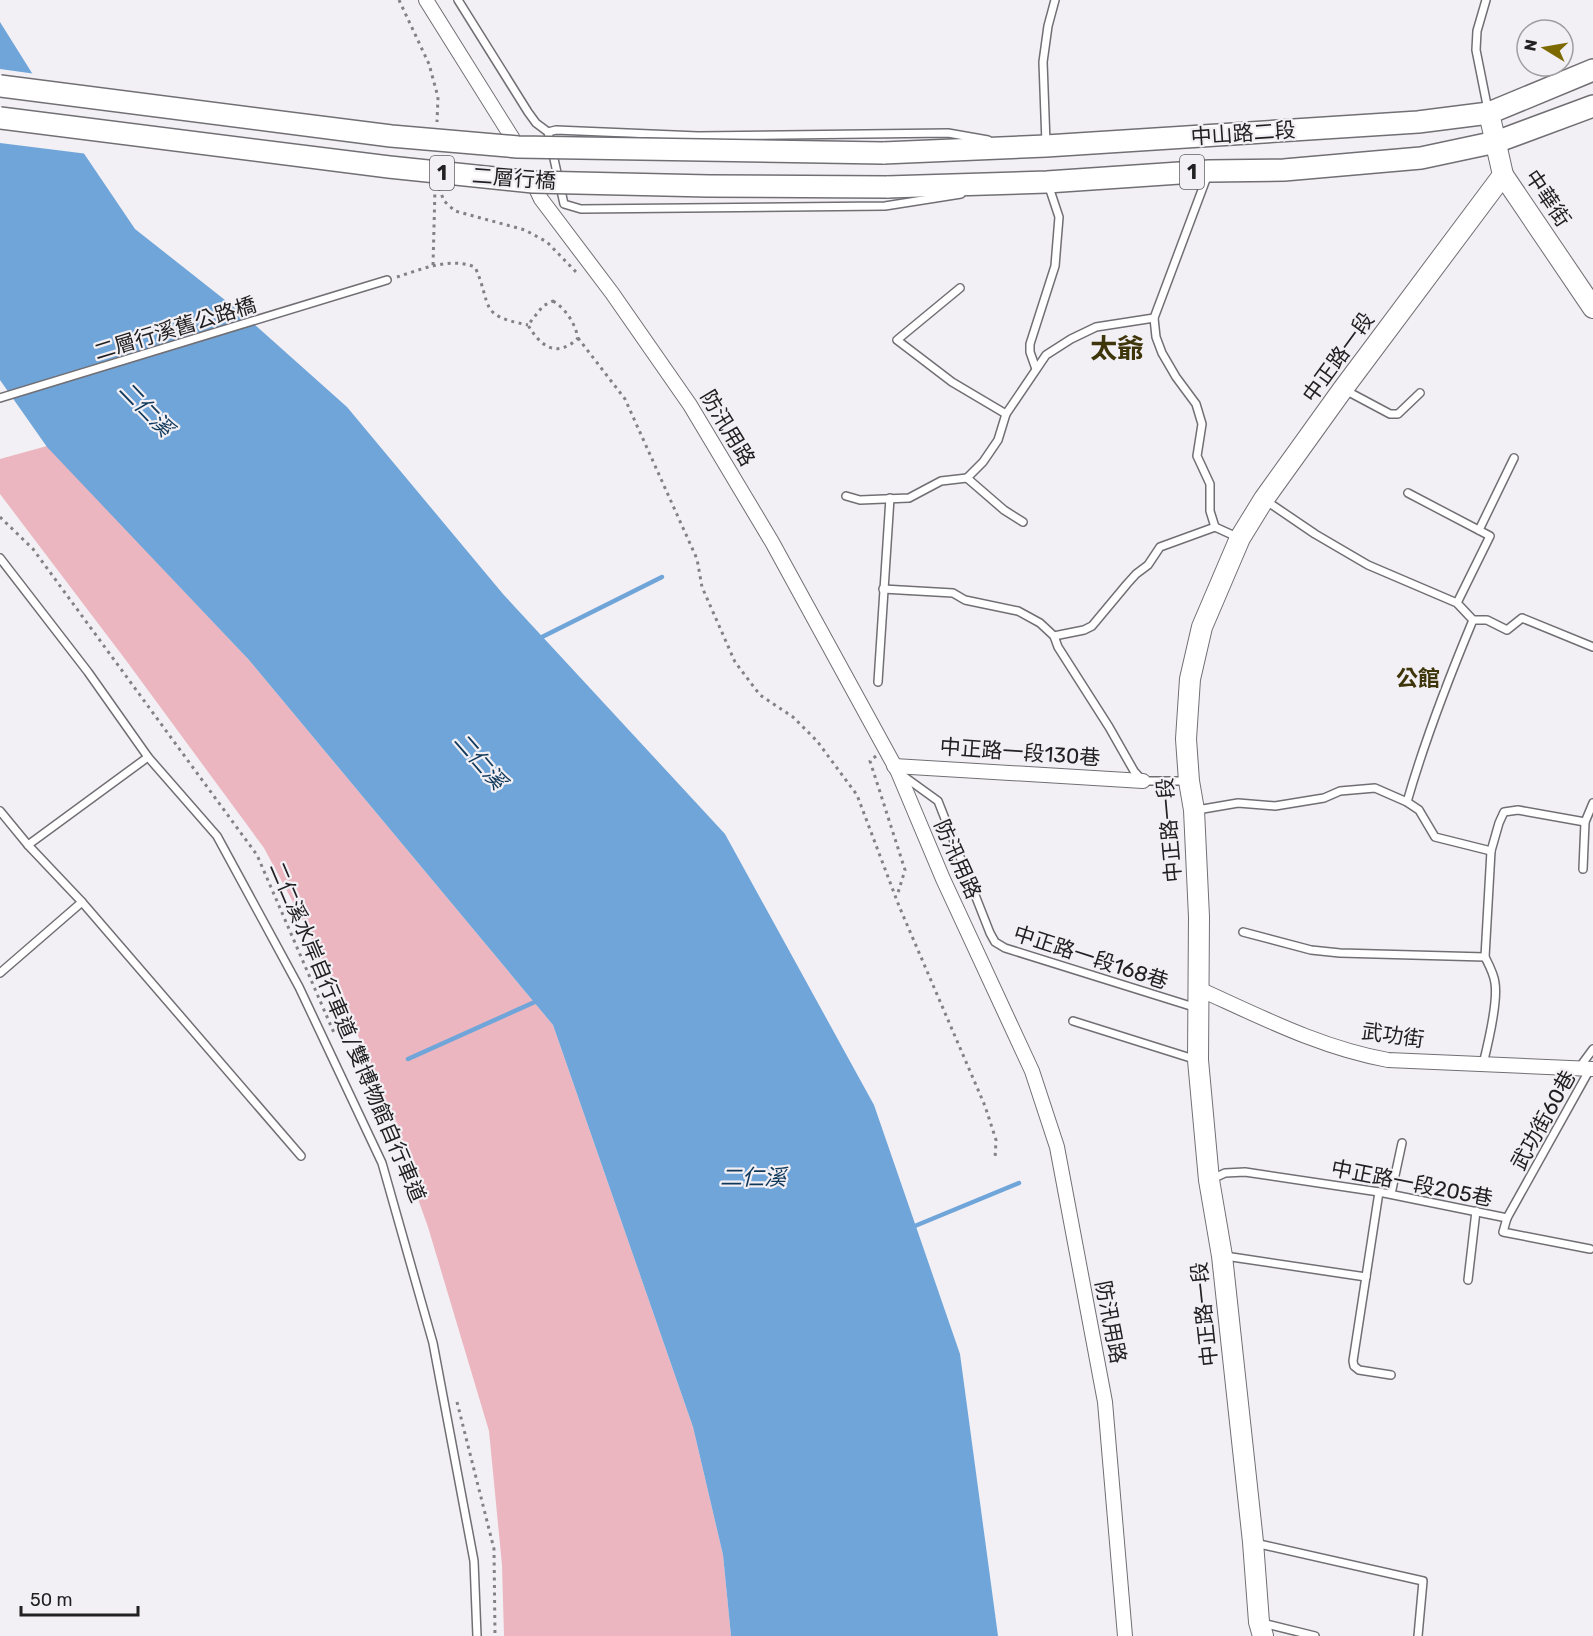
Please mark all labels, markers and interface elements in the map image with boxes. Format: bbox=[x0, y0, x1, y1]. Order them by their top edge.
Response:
north arrow bbox=[1515, 18, 1575, 78]
text: N bbox=[1520, 38, 1541, 53]
street label: 中山路二段 bbox=[1190, 117, 1296, 149]
road number: 1 bbox=[1180, 155, 1204, 189]
road number: 1 bbox=[430, 156, 454, 190]
street label: 二層行橋 bbox=[471, 163, 557, 193]
street label: 中華街 bbox=[1520, 165, 1576, 231]
street label: 二層行溪舊公路橋 bbox=[91, 291, 259, 365]
street label: 中正路一段 bbox=[1297, 307, 1379, 407]
district label: 太爺 bbox=[1090, 333, 1144, 365]
water label: 二仁溪 bbox=[113, 376, 181, 444]
street label: 防汛用路 bbox=[696, 386, 760, 470]
district label: 公館 bbox=[1396, 665, 1440, 692]
water label: 二仁溪 bbox=[448, 727, 514, 797]
street label: 中正路一段130巷 bbox=[939, 734, 1101, 770]
street label: 中正路一段 bbox=[1152, 777, 1186, 883]
street label: 防汛用路 bbox=[929, 816, 987, 902]
street label: 二仁溪水岸自行車道/雙博物館自行車道 bbox=[265, 858, 431, 1206]
street label: 中正路一段168巷 bbox=[1011, 920, 1171, 994]
street label: 武功街 bbox=[1360, 1018, 1426, 1052]
street label: 武功街60巷 bbox=[1505, 1066, 1581, 1174]
street label: 中正路一段205巷 bbox=[1329, 1155, 1495, 1211]
water label: 二仁溪 bbox=[720, 1164, 789, 1191]
street label: 中正路一段 bbox=[1186, 1260, 1222, 1368]
street label: 防汛用路 bbox=[1091, 1278, 1131, 1366]
scale bar bbox=[21, 1579, 138, 1617]
text: 50 m bbox=[30, 1589, 73, 1611]

